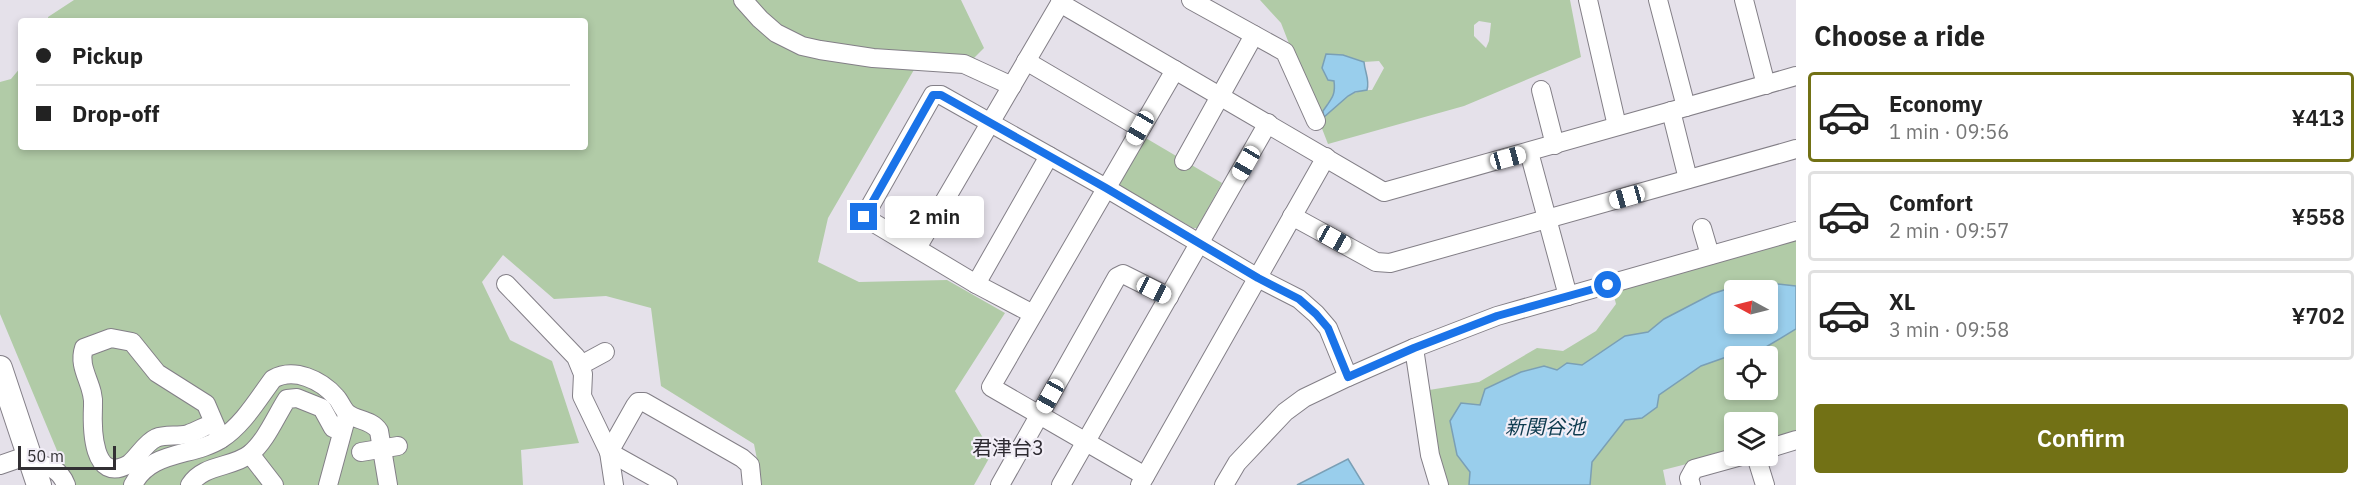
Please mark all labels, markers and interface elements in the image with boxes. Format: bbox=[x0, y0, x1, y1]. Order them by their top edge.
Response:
text: Choose a ride bbox=[1814, 18, 1985, 53]
text: Pickup bbox=[72, 41, 143, 70]
text: Economy bbox=[1889, 89, 1983, 118]
icon: car bbox=[1817, 90, 1871, 144]
text: Drop-off bbox=[72, 99, 159, 128]
text: ¥413 bbox=[2291, 103, 2345, 132]
car bbox=[1123, 108, 1157, 148]
text: 1 min · 09:56 bbox=[1889, 118, 2009, 145]
car bbox=[1229, 143, 1263, 183]
car bbox=[1488, 145, 1528, 171]
car bbox=[1607, 183, 1647, 211]
text: Comfort bbox=[1889, 188, 1973, 217]
icon: car bbox=[1817, 189, 1871, 243]
callout: 2 min bbox=[885, 196, 984, 238]
text: ¥558 bbox=[2291, 202, 2345, 231]
route end bbox=[850, 203, 877, 230]
text: 2 min bbox=[909, 203, 960, 230]
text: 2 min · 09:57 bbox=[1889, 217, 2009, 244]
car bbox=[1314, 222, 1354, 256]
route start bbox=[1594, 271, 1621, 298]
car bbox=[1134, 274, 1174, 306]
north arrow bbox=[1724, 280, 1778, 334]
map controls bbox=[1724, 280, 1778, 466]
text: XL bbox=[1889, 287, 1915, 316]
icon: car bbox=[1817, 288, 1871, 342]
text: ¥702 bbox=[2291, 301, 2345, 330]
text: 3 min · 09:58 bbox=[1889, 316, 2009, 343]
button: locate bbox=[1724, 346, 1778, 400]
car bbox=[1033, 376, 1067, 416]
button: Confirm bbox=[1814, 404, 2348, 473]
button: layers bbox=[1724, 412, 1778, 466]
water label: 新関谷池 bbox=[1505, 413, 1587, 440]
district label: 君津台3 bbox=[972, 434, 1044, 461]
scale bar bbox=[18, 443, 116, 470]
text: 50 m bbox=[27, 446, 64, 466]

